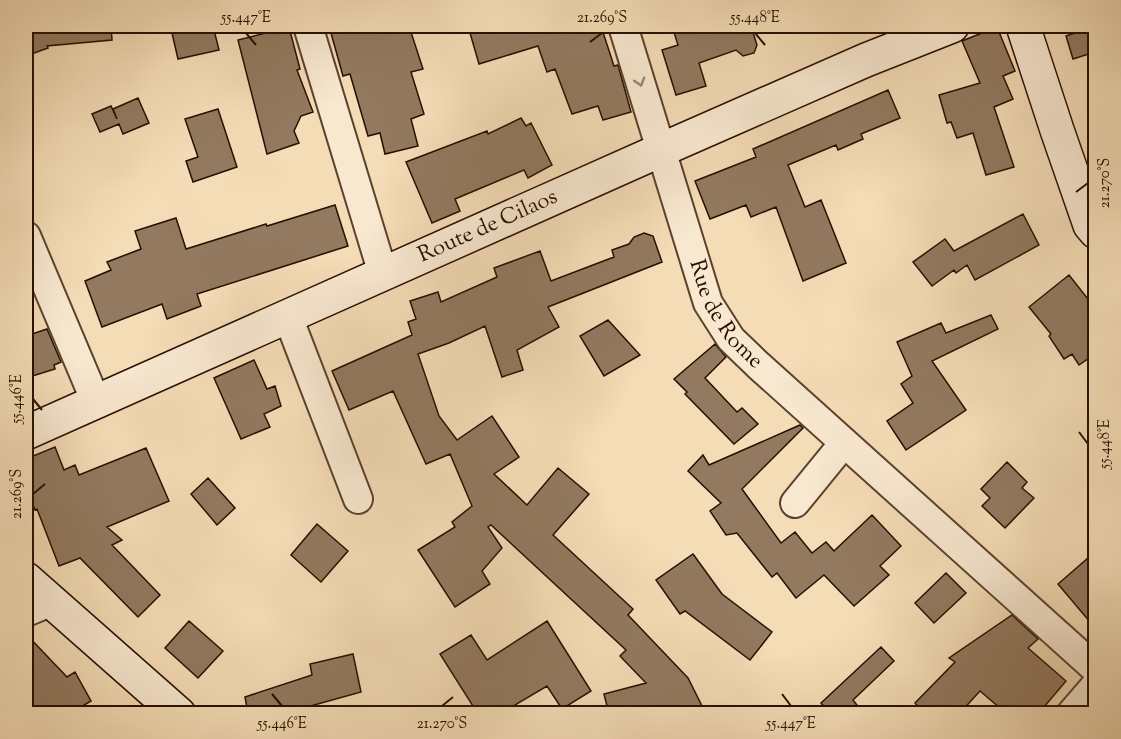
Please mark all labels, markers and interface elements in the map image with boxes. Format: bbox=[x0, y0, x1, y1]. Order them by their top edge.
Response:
text: 55.447°E bbox=[220, 8, 271, 29]
text: 21.269°S bbox=[577, 8, 627, 29]
text: 55.448°E bbox=[729, 8, 780, 29]
one-way arrow bbox=[633, 76, 645, 86]
text: 21.270°S bbox=[1095, 158, 1116, 208]
street label: Route de Cilaos bbox=[413, 182, 563, 272]
street label: Rue de Rome bbox=[680, 256, 770, 377]
text: 55.446°E bbox=[7, 374, 28, 425]
text: 55.448°E bbox=[1095, 419, 1116, 470]
text: 21.269°S bbox=[7, 469, 28, 519]
text: 55.446°E bbox=[256, 714, 307, 735]
text: 21.270°S bbox=[417, 714, 467, 735]
text: 55.447°E bbox=[765, 714, 816, 735]

